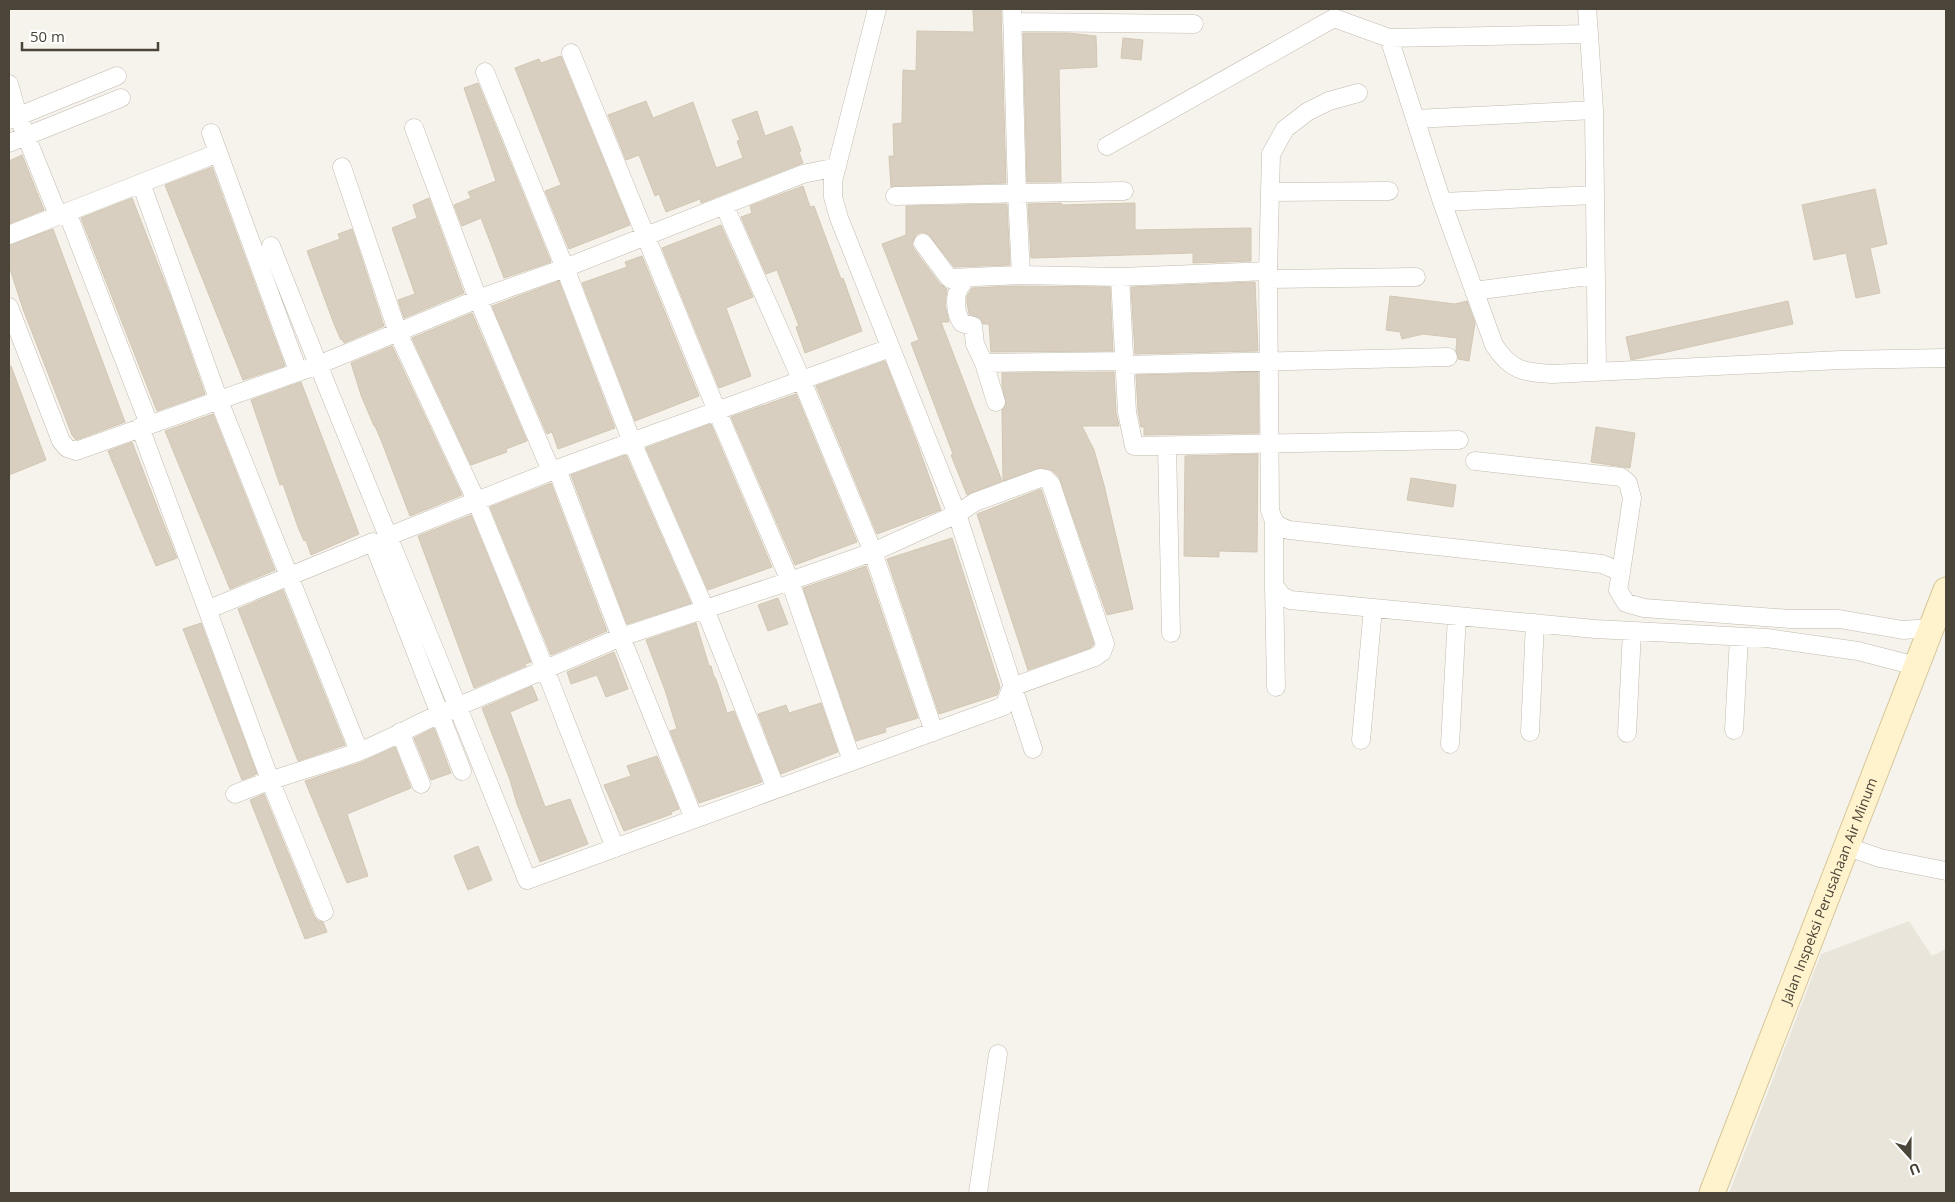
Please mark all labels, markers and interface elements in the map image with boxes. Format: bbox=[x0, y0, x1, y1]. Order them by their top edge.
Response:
scale bar bbox=[22, 20, 159, 52]
text: 50 m bbox=[30, 26, 65, 46]
street label: Jalan Inspeksi Perusahaan Air Minum bbox=[1775, 775, 1881, 1009]
north arrow bbox=[1885, 1132, 1935, 1182]
text: U bbox=[1906, 1159, 1923, 1180]

